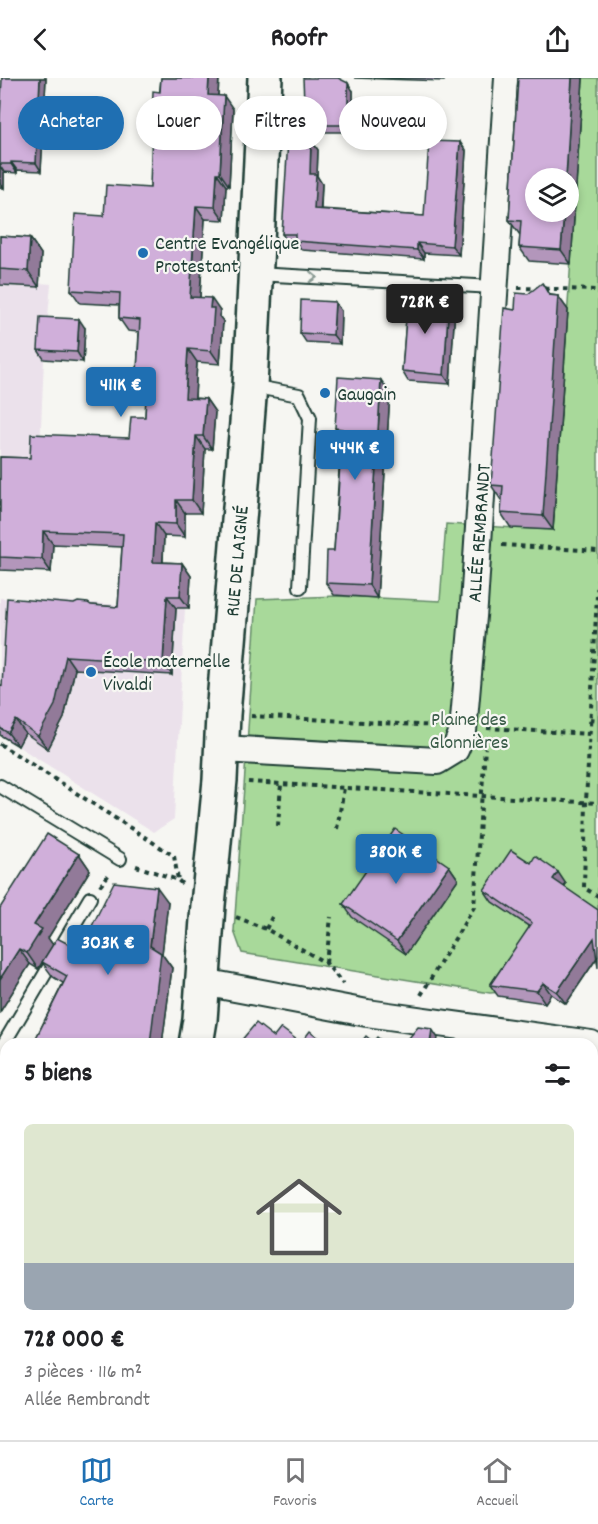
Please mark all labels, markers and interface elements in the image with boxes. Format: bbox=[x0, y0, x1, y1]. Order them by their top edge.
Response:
text: Roofr bbox=[271, 20, 327, 59]
icon: back bbox=[24, 23, 57, 56]
icon: share bbox=[541, 23, 574, 56]
chip: Acheter bbox=[18, 96, 124, 150]
chip: Louer bbox=[136, 96, 222, 150]
chip: Filtres bbox=[234, 96, 327, 150]
chip: Nouveau bbox=[339, 96, 447, 150]
map controls bbox=[525, 168, 579, 222]
button: layers bbox=[525, 168, 579, 222]
place label: Centre Evangélique Protestant bbox=[155, 231, 299, 282]
marker: Centre Evangélique Protestant bbox=[136, 246, 150, 260]
one-way arrow bbox=[308, 271, 317, 284]
pin: 728K € bbox=[376, 284, 474, 335]
text: 728K € bbox=[400, 289, 450, 317]
pin: 411K € bbox=[72, 367, 170, 418]
text: 411K € bbox=[100, 372, 142, 400]
place label: Gaugain bbox=[337, 382, 396, 410]
marker: Gaugain bbox=[318, 386, 332, 400]
pin: 444K € bbox=[306, 430, 404, 481]
text: 444K € bbox=[330, 435, 380, 463]
street label: ALLÉE REMBRANDT bbox=[462, 463, 500, 603]
street label: RUE DE LAIGNÉ bbox=[220, 505, 258, 618]
place label: École maternelle Vivaldi bbox=[103, 649, 230, 700]
marker: École maternelle Vivaldi bbox=[84, 665, 98, 679]
park label: Plaine des Glonnières bbox=[429, 707, 509, 758]
pin: 380K € bbox=[347, 834, 445, 885]
text: 380K € bbox=[370, 839, 422, 867]
pin: 303K € bbox=[59, 925, 157, 976]
text: 303K € bbox=[81, 930, 135, 958]
text: 5 biens bbox=[24, 1056, 92, 1093]
icon: filters bbox=[541, 1058, 574, 1091]
icon: home bbox=[245, 1163, 353, 1271]
text: 728 000 € bbox=[24, 1322, 125, 1359]
text: 3 pièces · 116 m² bbox=[24, 1359, 142, 1387]
text: Allée Rembrandt bbox=[24, 1387, 150, 1415]
tab: Carte bbox=[80, 1454, 114, 1513]
tab: Favoris bbox=[273, 1454, 317, 1513]
tab: Accueil bbox=[476, 1454, 518, 1513]

